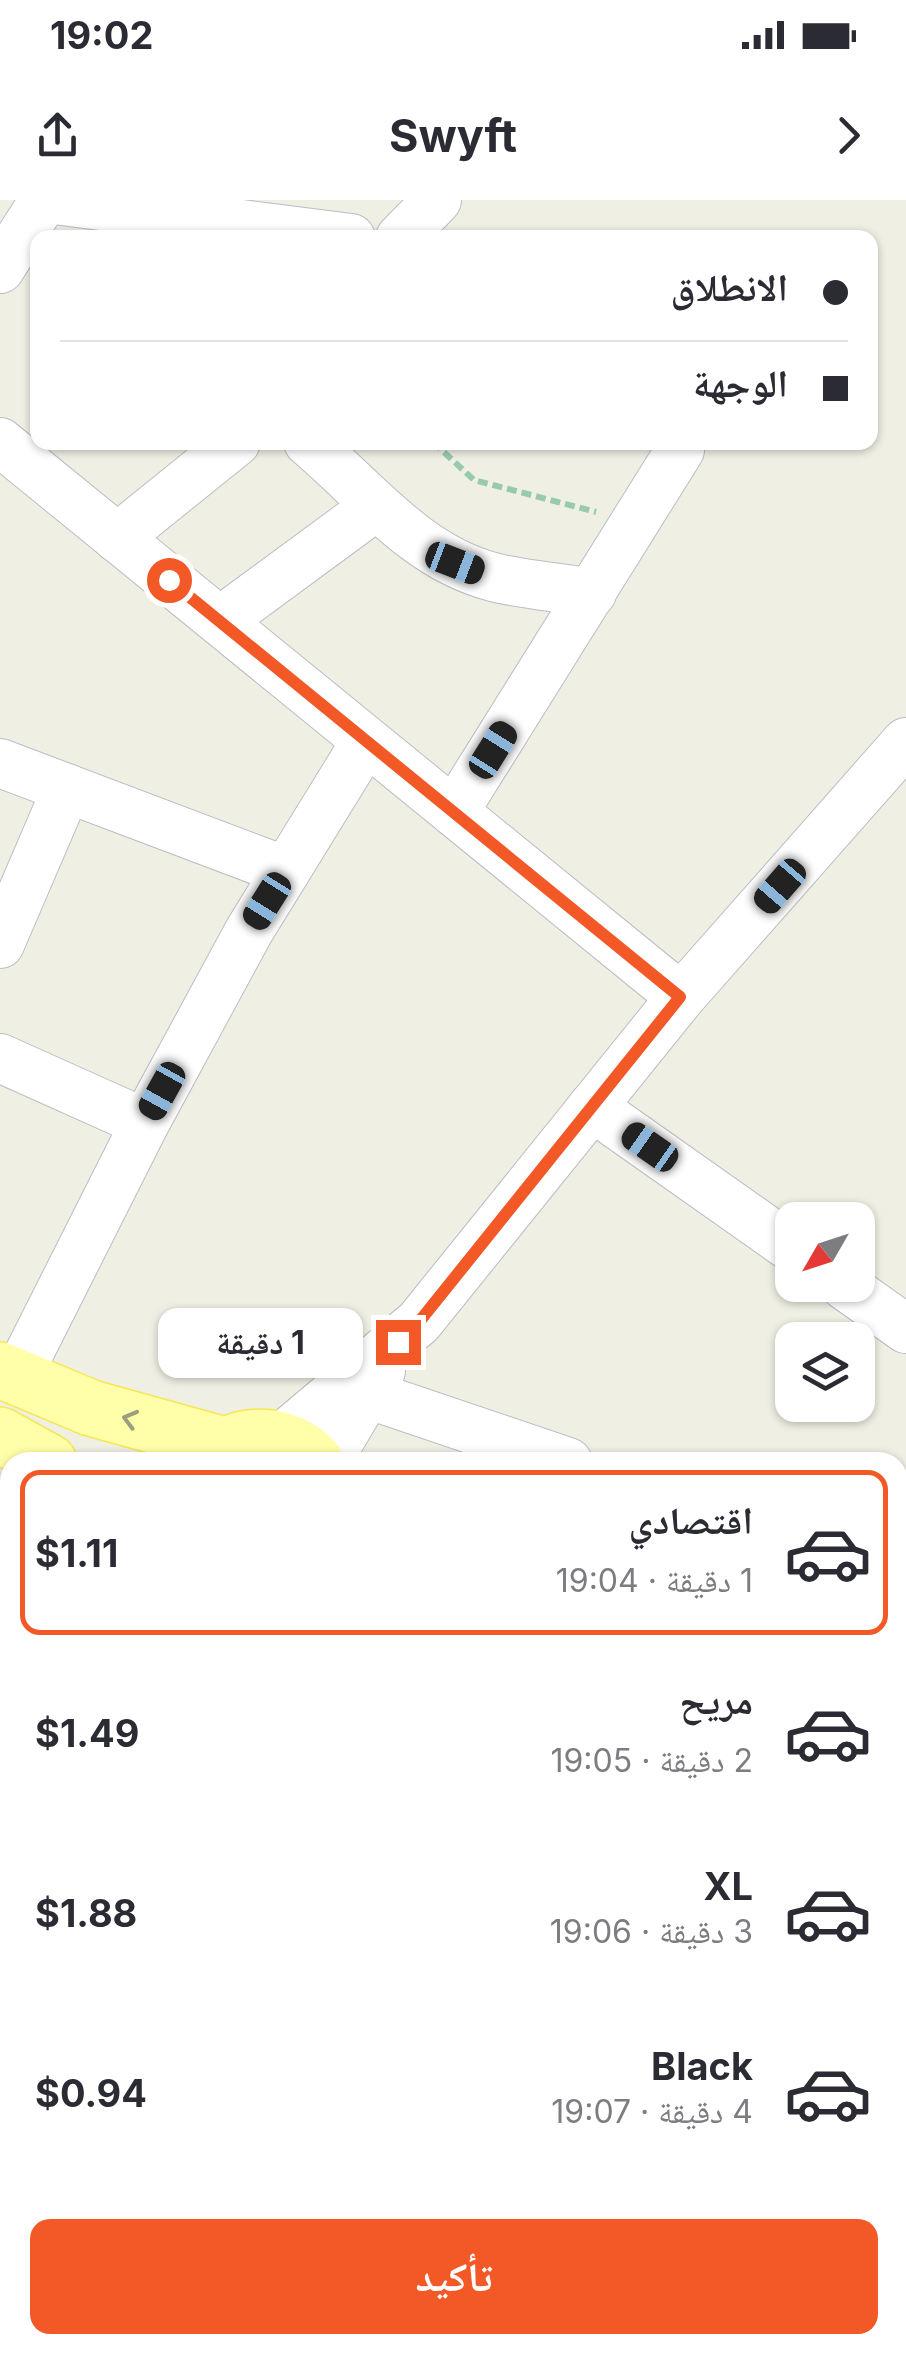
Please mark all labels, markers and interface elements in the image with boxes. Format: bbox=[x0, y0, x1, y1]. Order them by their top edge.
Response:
text: 19:02 bbox=[50, 12, 153, 58]
icon: share bbox=[30, 108, 85, 163]
text: Swyft bbox=[389, 108, 517, 163]
icon: forward bbox=[821, 108, 876, 163]
text: الانطلاق bbox=[670, 264, 788, 310]
text: الوجهة bbox=[693, 360, 788, 406]
car bbox=[422, 538, 488, 588]
route start bbox=[147, 558, 192, 603]
car bbox=[464, 717, 522, 783]
car bbox=[749, 854, 811, 918]
car bbox=[238, 868, 296, 934]
car bbox=[134, 1057, 190, 1125]
car bbox=[617, 1118, 683, 1176]
north arrow bbox=[775, 1202, 875, 1302]
map controls bbox=[775, 1202, 875, 1422]
callout: 1 دقيقة bbox=[158, 1307, 363, 1377]
route end bbox=[376, 1320, 421, 1365]
button: layers bbox=[775, 1322, 875, 1422]
text: 1 دقيقة bbox=[216, 1323, 305, 1362]
one-way arrow bbox=[122, 1409, 140, 1430]
text: اقتصادي bbox=[629, 1497, 753, 1543]
icon: car bbox=[783, 1508, 873, 1598]
text: $1.11 bbox=[35, 1530, 118, 1576]
text: 1 دقيقة · 19:04 bbox=[556, 1561, 753, 1600]
text: مريح bbox=[679, 1677, 753, 1723]
icon: car bbox=[783, 1688, 873, 1778]
text: $1.49 bbox=[35, 1710, 139, 1756]
text: 2 دقيقة · 19:05 bbox=[550, 1741, 753, 1780]
text: XL bbox=[703, 1863, 753, 1909]
icon: car bbox=[783, 1868, 873, 1958]
text: $1.88 bbox=[35, 1890, 137, 1936]
text: 3 دقيقة · 19:06 bbox=[550, 1912, 753, 1951]
text: Black bbox=[651, 2043, 753, 2089]
icon: car bbox=[783, 2048, 873, 2138]
text: $0.94 bbox=[35, 2070, 147, 2116]
text: 4 دقيقة · 19:07 bbox=[551, 2092, 753, 2131]
button: تأكيد bbox=[30, 2219, 878, 2334]

